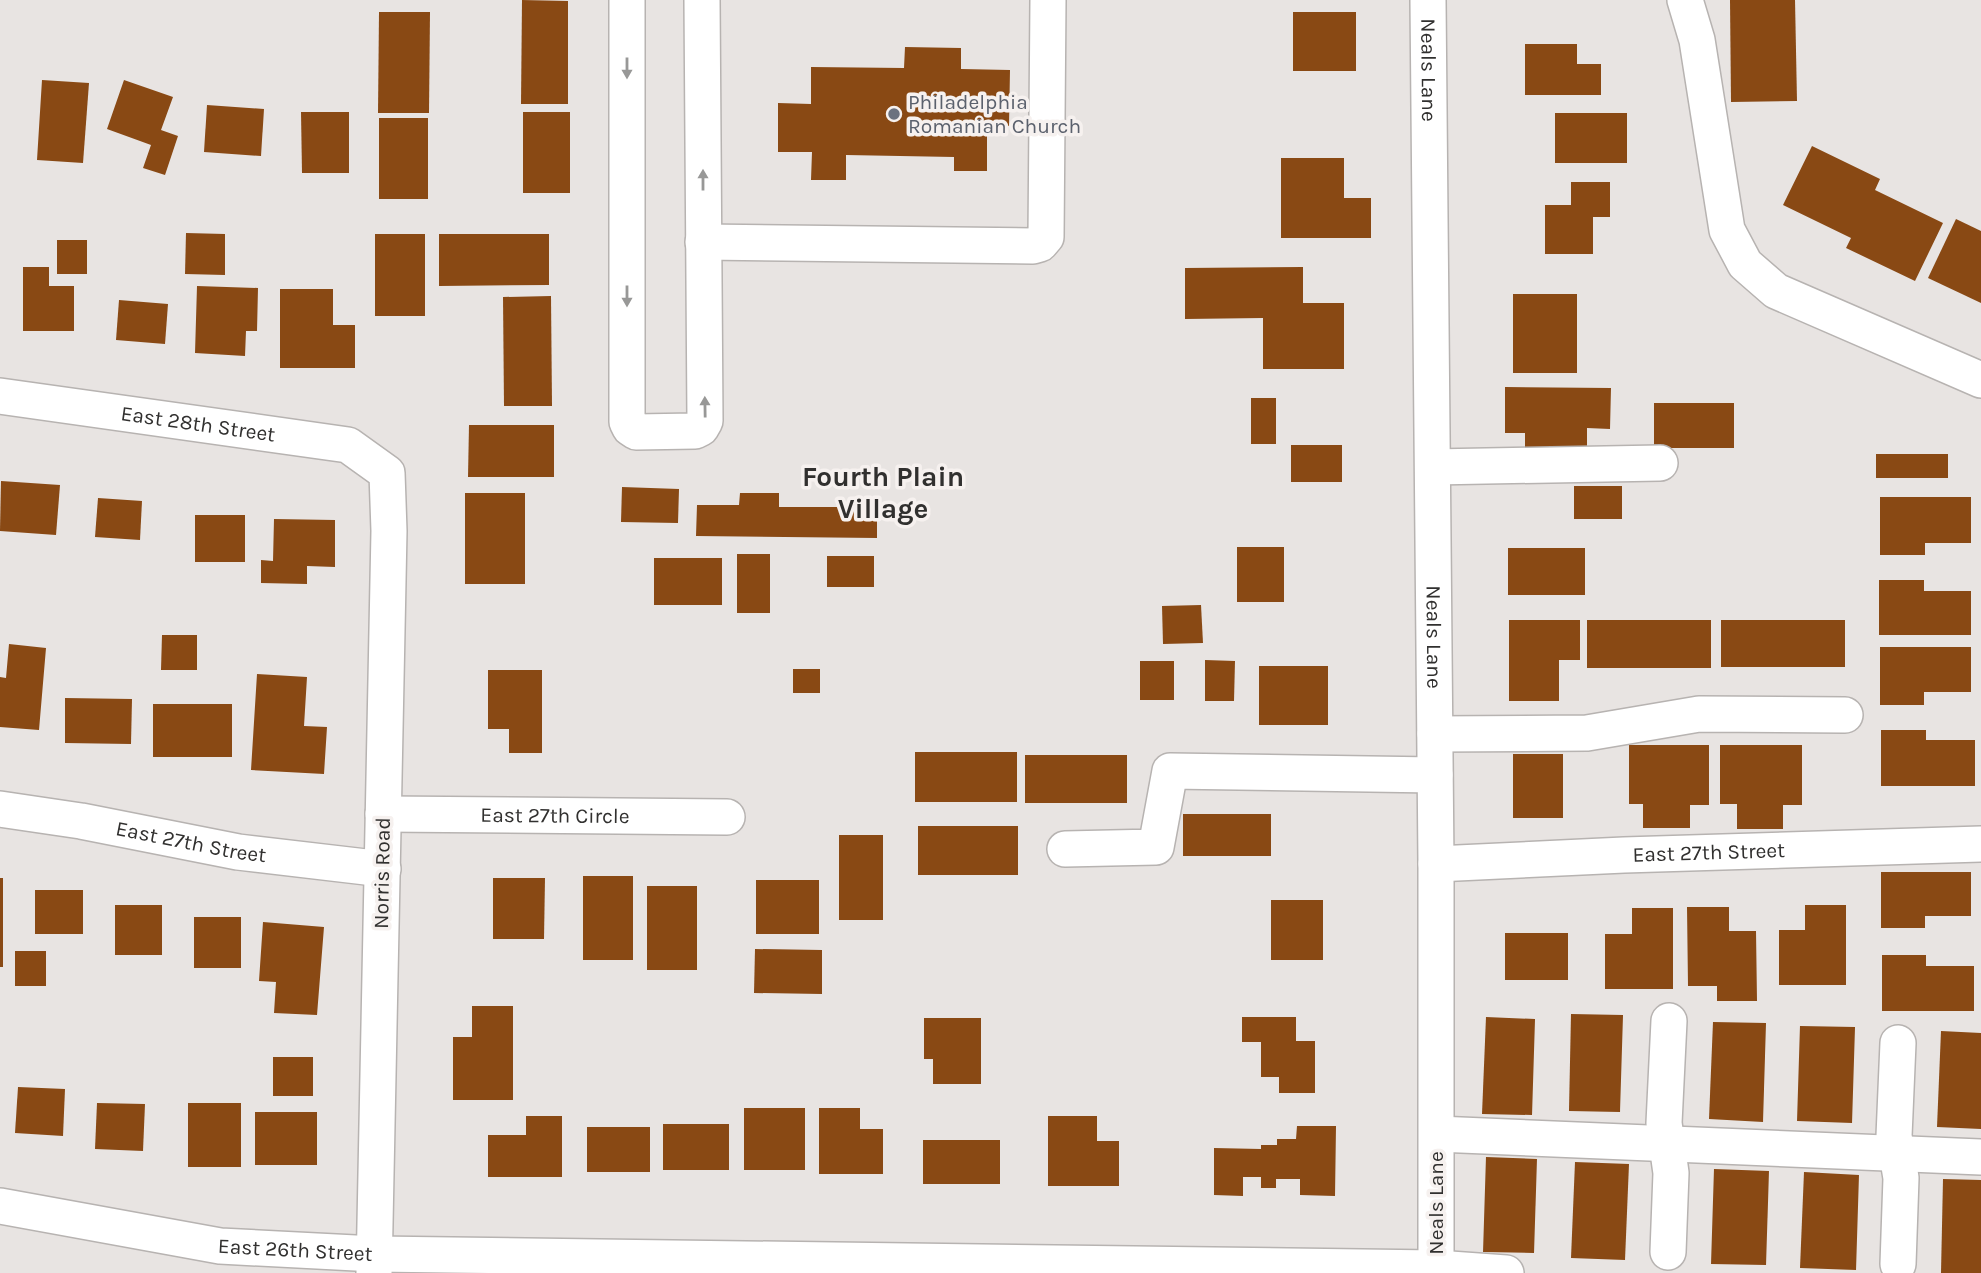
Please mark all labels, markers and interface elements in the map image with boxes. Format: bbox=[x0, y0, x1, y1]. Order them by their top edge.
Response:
street label: Neals Lane bbox=[1416, 18, 1441, 122]
one-way arrow bbox=[621, 57, 633, 79]
place label: Philadelphia Romanian Church bbox=[908, 90, 1081, 138]
marker: Philadelphia Romanian Church bbox=[886, 106, 902, 122]
one-way arrow bbox=[697, 169, 709, 191]
one-way arrow bbox=[621, 285, 633, 307]
one-way arrow bbox=[699, 396, 711, 418]
street label: East 28th Street bbox=[119, 401, 277, 447]
district label: Fourth Plain Village bbox=[802, 460, 964, 525]
street label: Neals Lane bbox=[1421, 585, 1446, 689]
street label: East 27th Circle bbox=[480, 803, 630, 828]
street label: East 27th Street bbox=[114, 816, 268, 867]
street label: Norris Road bbox=[369, 817, 395, 929]
street label: East 27th Street bbox=[1632, 838, 1786, 867]
street label: Neals Lane bbox=[1424, 1151, 1448, 1255]
street label: East 26th Street bbox=[217, 1234, 373, 1266]

